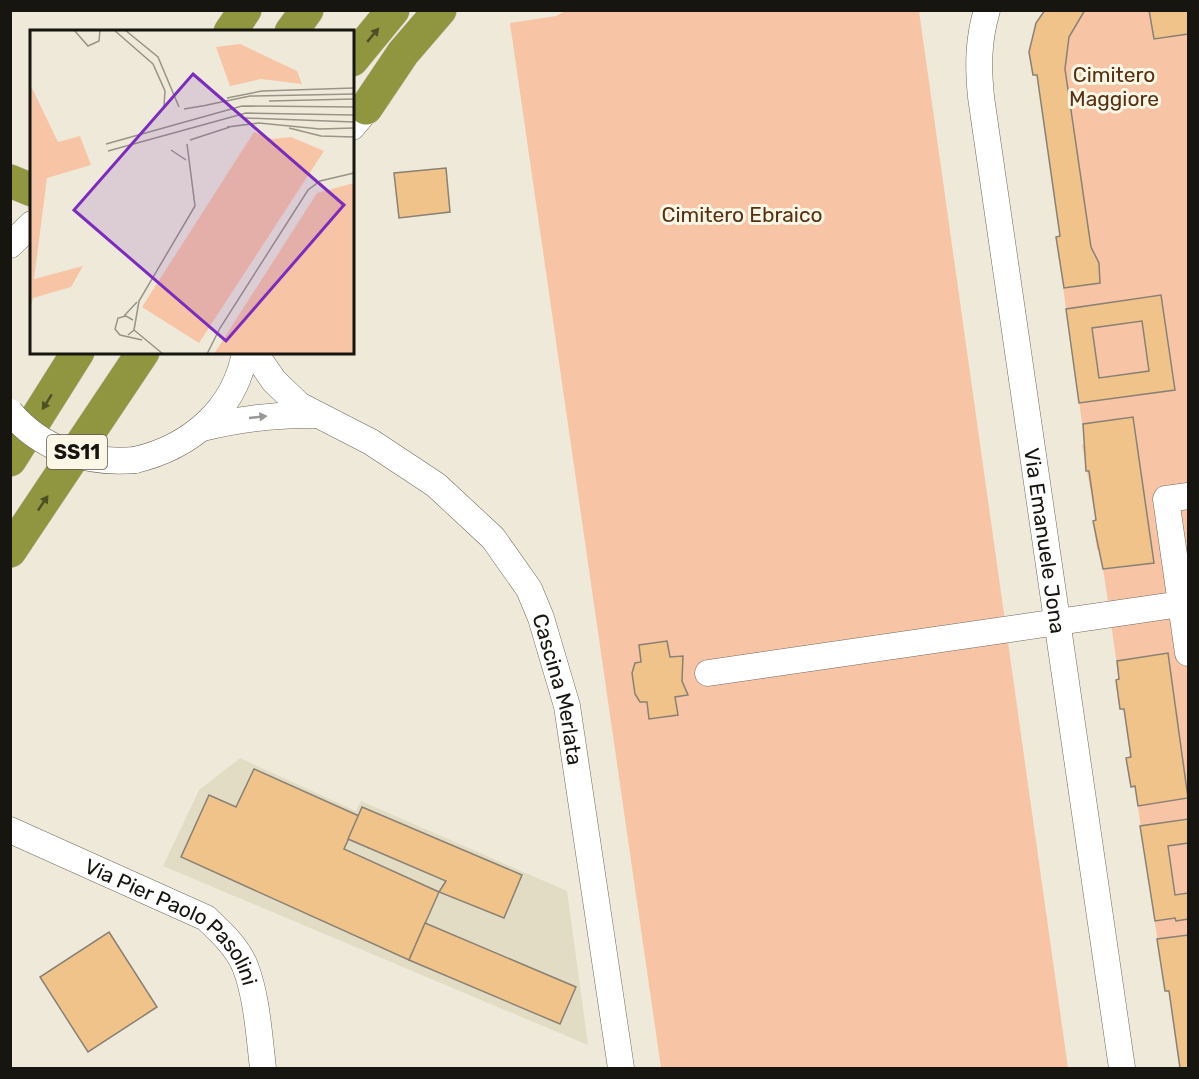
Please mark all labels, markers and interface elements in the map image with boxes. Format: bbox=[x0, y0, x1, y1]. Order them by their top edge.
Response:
one-way arrow bbox=[366, 27, 379, 43]
inset map bbox=[30, 30, 354, 354]
park label: Cimitero Maggiore bbox=[1069, 62, 1159, 111]
park label: Cimitero Ebraico bbox=[661, 202, 823, 227]
one-way arrow bbox=[41, 394, 52, 410]
one-way arrow bbox=[248, 412, 267, 422]
road number: SS11 bbox=[47, 435, 107, 469]
street label: Via Emanuele Jona bbox=[1020, 446, 1071, 635]
one-way arrow bbox=[37, 495, 49, 511]
street label: Cascina Merlata bbox=[528, 611, 588, 767]
street label: Via Pier Paolo Pasolini bbox=[81, 853, 263, 988]

